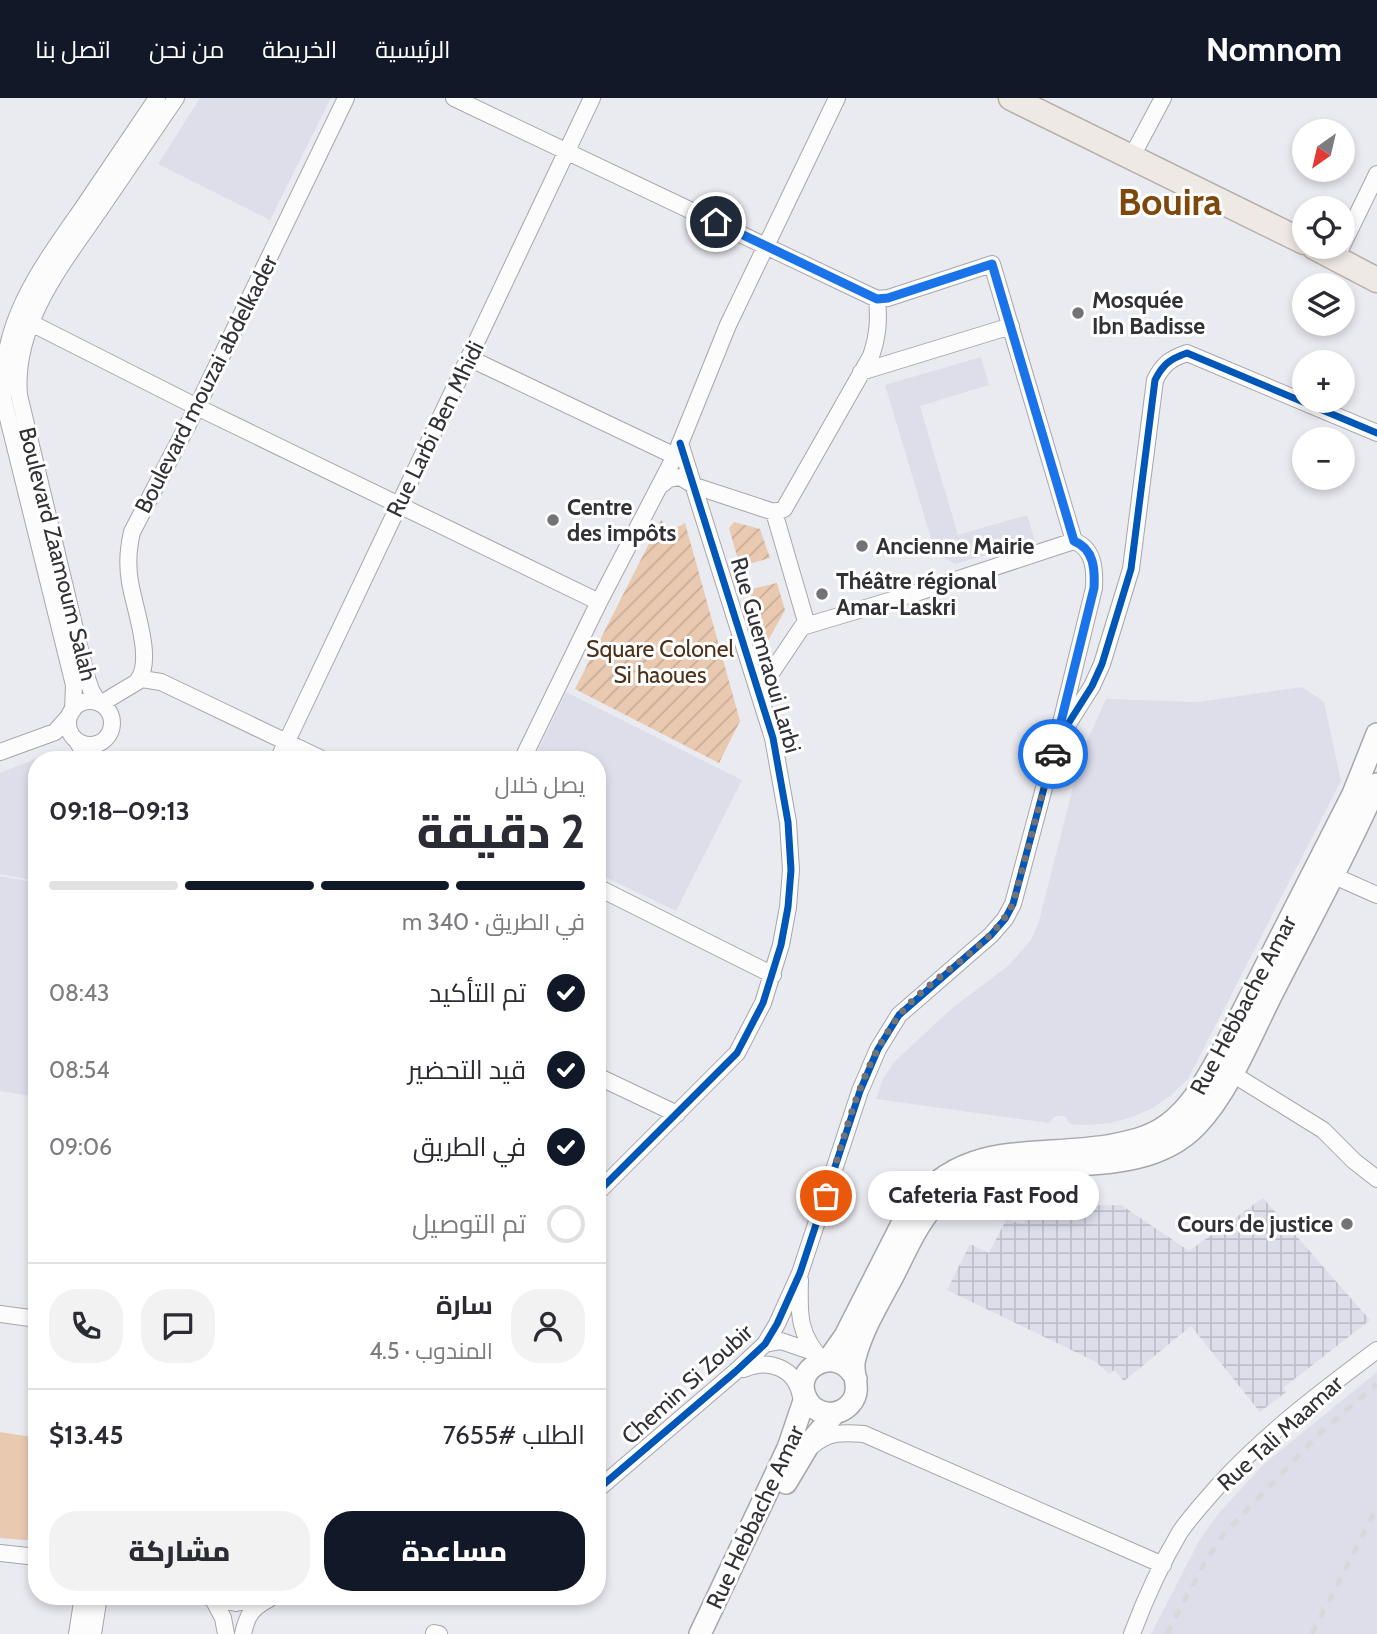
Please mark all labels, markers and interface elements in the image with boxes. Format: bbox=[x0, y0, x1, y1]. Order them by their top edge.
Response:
text: Nomnom bbox=[1206, 29, 1342, 69]
text: اتصل بنا bbox=[35, 35, 111, 64]
text: من نحن bbox=[149, 35, 224, 64]
text: الخريطة bbox=[262, 35, 337, 64]
text: الرئيسية bbox=[375, 35, 451, 64]
north arrow bbox=[1292, 119, 1354, 182]
map controls bbox=[1292, 119, 1355, 490]
district label: Bouira bbox=[1118, 179, 1223, 224]
pin bbox=[686, 192, 746, 252]
button: locate bbox=[1292, 196, 1355, 259]
icon: home bbox=[697, 203, 735, 241]
street label: Boulevard mouzai abdelkader bbox=[129, 250, 284, 518]
button: layers bbox=[1292, 273, 1355, 336]
place label: Mosquée Ibn Badisse bbox=[1092, 286, 1205, 340]
marker: Mosquée Ibn Badisse bbox=[1070, 305, 1086, 321]
street label: Rue Larbi Ben Mhidi bbox=[380, 336, 490, 522]
button: + bbox=[1292, 350, 1355, 413]
street label: Boulevard Zaamoum Salah bbox=[13, 424, 103, 684]
button: − bbox=[1292, 427, 1355, 490]
place label: Centre des impôts bbox=[567, 493, 676, 547]
marker: Centre des impôts bbox=[545, 512, 561, 528]
place label: Ancienne Mairie bbox=[876, 532, 1034, 560]
marker: Ancienne Mairie bbox=[854, 538, 870, 554]
street label: Rue Guemraoui Larbi bbox=[725, 554, 807, 756]
place label: Théâtre régional Amar-Laskri bbox=[836, 567, 997, 621]
marker: Théâtre régional Amar-Laskri bbox=[814, 586, 830, 602]
park label: Square Colonel Si haoues bbox=[586, 635, 734, 689]
courier bbox=[1018, 719, 1088, 789]
icon: car bbox=[1034, 735, 1072, 773]
text: يصل خلال bbox=[494, 771, 585, 799]
text: 09:13–09:18 bbox=[49, 795, 190, 827]
text: 2 دقيقة bbox=[417, 804, 585, 860]
text: في الطريق · 340 m bbox=[402, 908, 585, 936]
street label: Rue Hebbache Amar bbox=[1184, 910, 1302, 1100]
icon: check bbox=[547, 974, 585, 1012]
text: تم التأكيد bbox=[429, 977, 526, 1009]
text: 08:43 bbox=[49, 979, 110, 1007]
icon: check bbox=[547, 1051, 585, 1089]
text: قيد التحضير bbox=[408, 1054, 526, 1086]
text: 08:54 bbox=[49, 1056, 110, 1084]
icon: check bbox=[547, 1128, 585, 1166]
text: في الطريق bbox=[413, 1131, 526, 1163]
text: 09:06 bbox=[49, 1133, 112, 1161]
pin bbox=[796, 1166, 856, 1226]
callout: Cafeteria Fast Food bbox=[868, 1172, 1099, 1220]
icon: bag bbox=[807, 1177, 845, 1215]
text: Cafeteria Fast Food bbox=[888, 1181, 1079, 1209]
text: تم التوصيل bbox=[412, 1208, 526, 1240]
place label: Cours de justice bbox=[1177, 1210, 1333, 1238]
marker: Cours de justice bbox=[1339, 1216, 1355, 1232]
button: phone bbox=[49, 1289, 123, 1363]
button: chat bbox=[141, 1289, 215, 1363]
text: سارة bbox=[436, 1289, 493, 1321]
button: person bbox=[511, 1289, 585, 1363]
street label: Chemin Si Zoubir bbox=[616, 1317, 759, 1450]
text: المندوب · 4.5 bbox=[369, 1337, 493, 1365]
street label: Rue Tali Maamar bbox=[1212, 1369, 1349, 1497]
text: $13.45 bbox=[49, 1419, 124, 1451]
text: الطلب #7655 bbox=[443, 1419, 585, 1451]
street label: Rue Hebbache Amar bbox=[700, 1420, 810, 1613]
button: مشاركة bbox=[49, 1511, 310, 1591]
button: مساعدة bbox=[324, 1511, 585, 1591]

